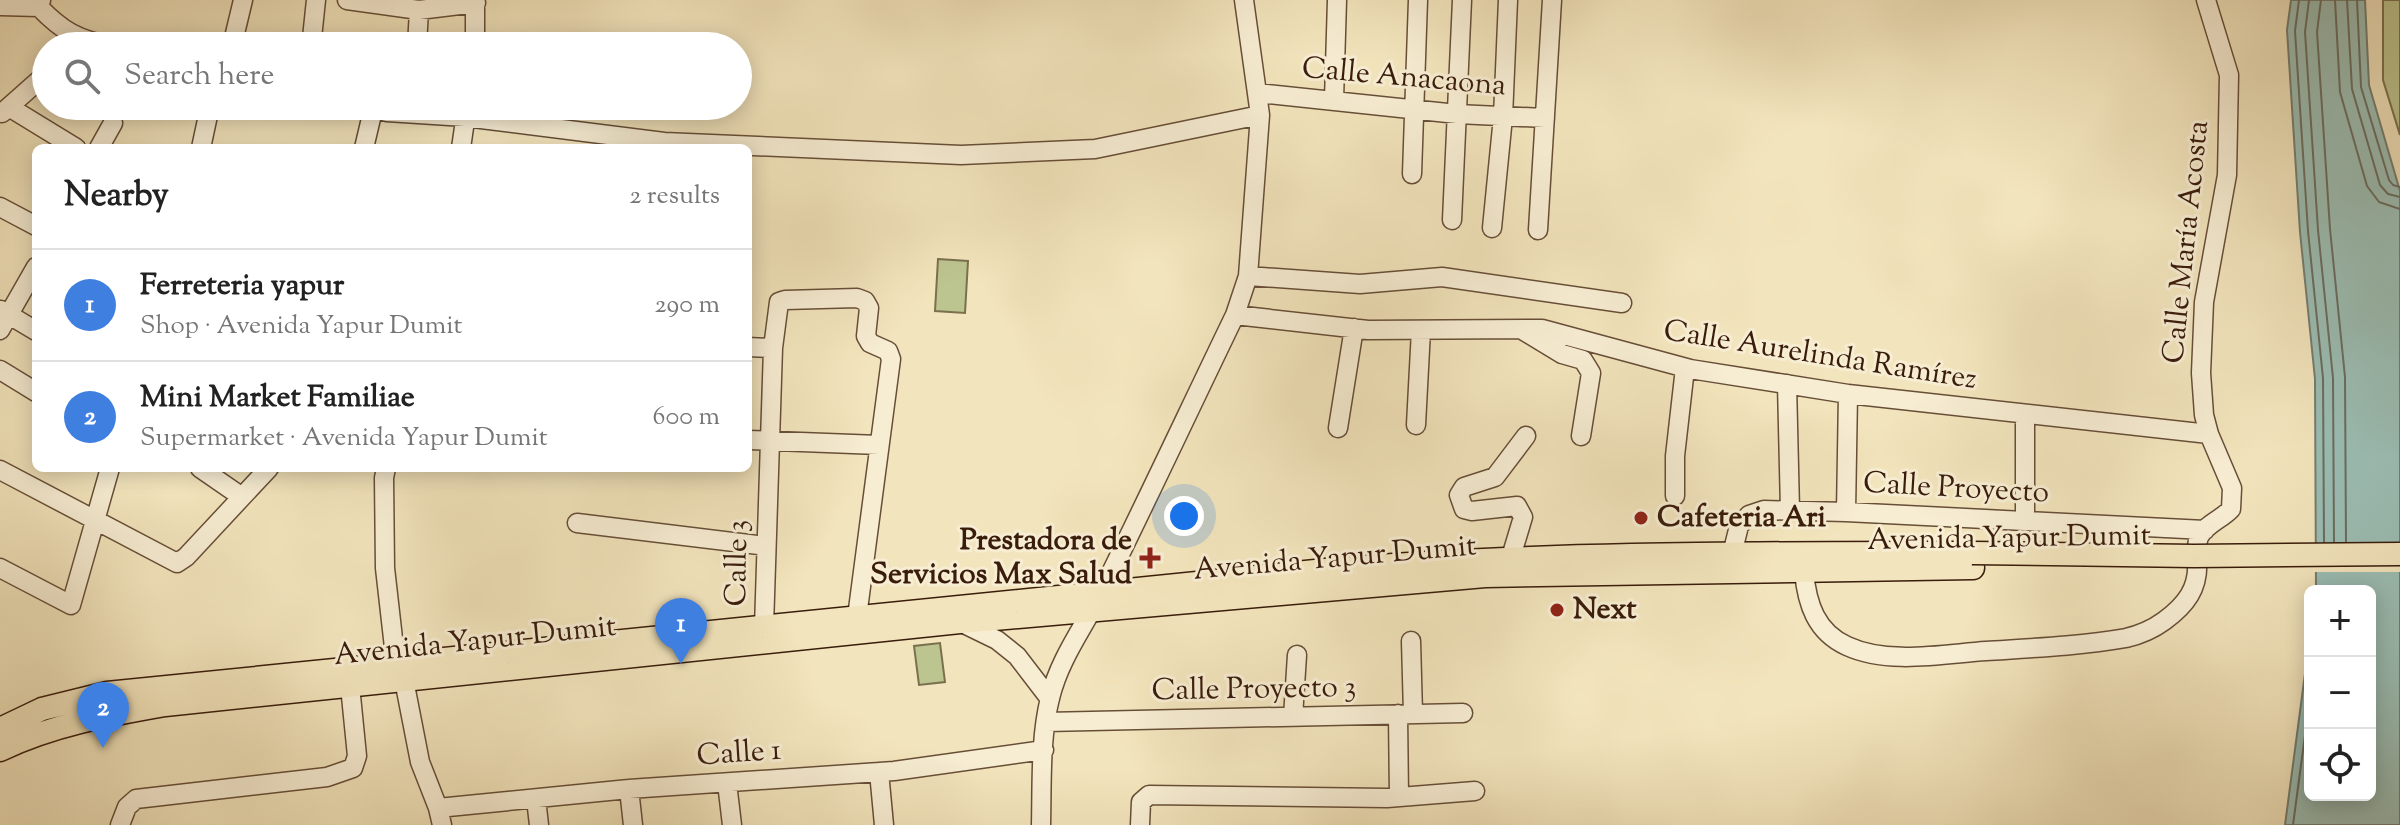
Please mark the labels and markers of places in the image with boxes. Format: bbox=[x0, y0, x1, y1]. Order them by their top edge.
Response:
place label: Cafeteria Ari bbox=[1657, 497, 1826, 540]
marker: Cafeteria Ari bbox=[1632, 509, 1650, 527]
place label: Prestadora de Servicios Max Salud bbox=[870, 520, 1132, 597]
marker: Prestadora de Servicios Max Salud bbox=[1139, 547, 1161, 569]
place label: Next bbox=[1573, 589, 1637, 632]
pin: 1 bbox=[655, 598, 707, 664]
marker: Next bbox=[1548, 601, 1566, 619]
pin: 2 bbox=[77, 682, 129, 748]

